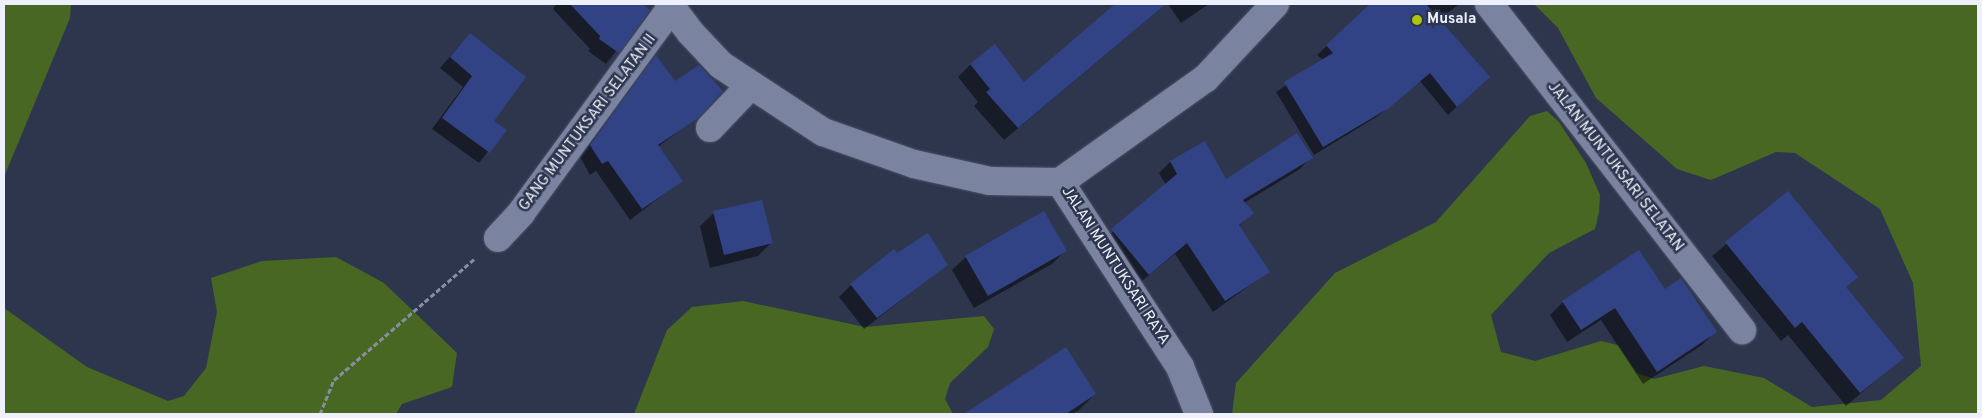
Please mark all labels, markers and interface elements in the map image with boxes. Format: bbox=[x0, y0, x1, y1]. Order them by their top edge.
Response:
place label: Musala bbox=[1427, 11, 1476, 29]
marker: Musala bbox=[1411, 14, 1423, 26]
street label: GANG MUNTUKSARI SELATAN II bbox=[516, 31, 660, 215]
street label: JALAN MUNTUKSARI SELATAN bbox=[1543, 79, 1687, 255]
street label: JALAN MUNTUKSARI RAYA bbox=[1057, 184, 1173, 348]

